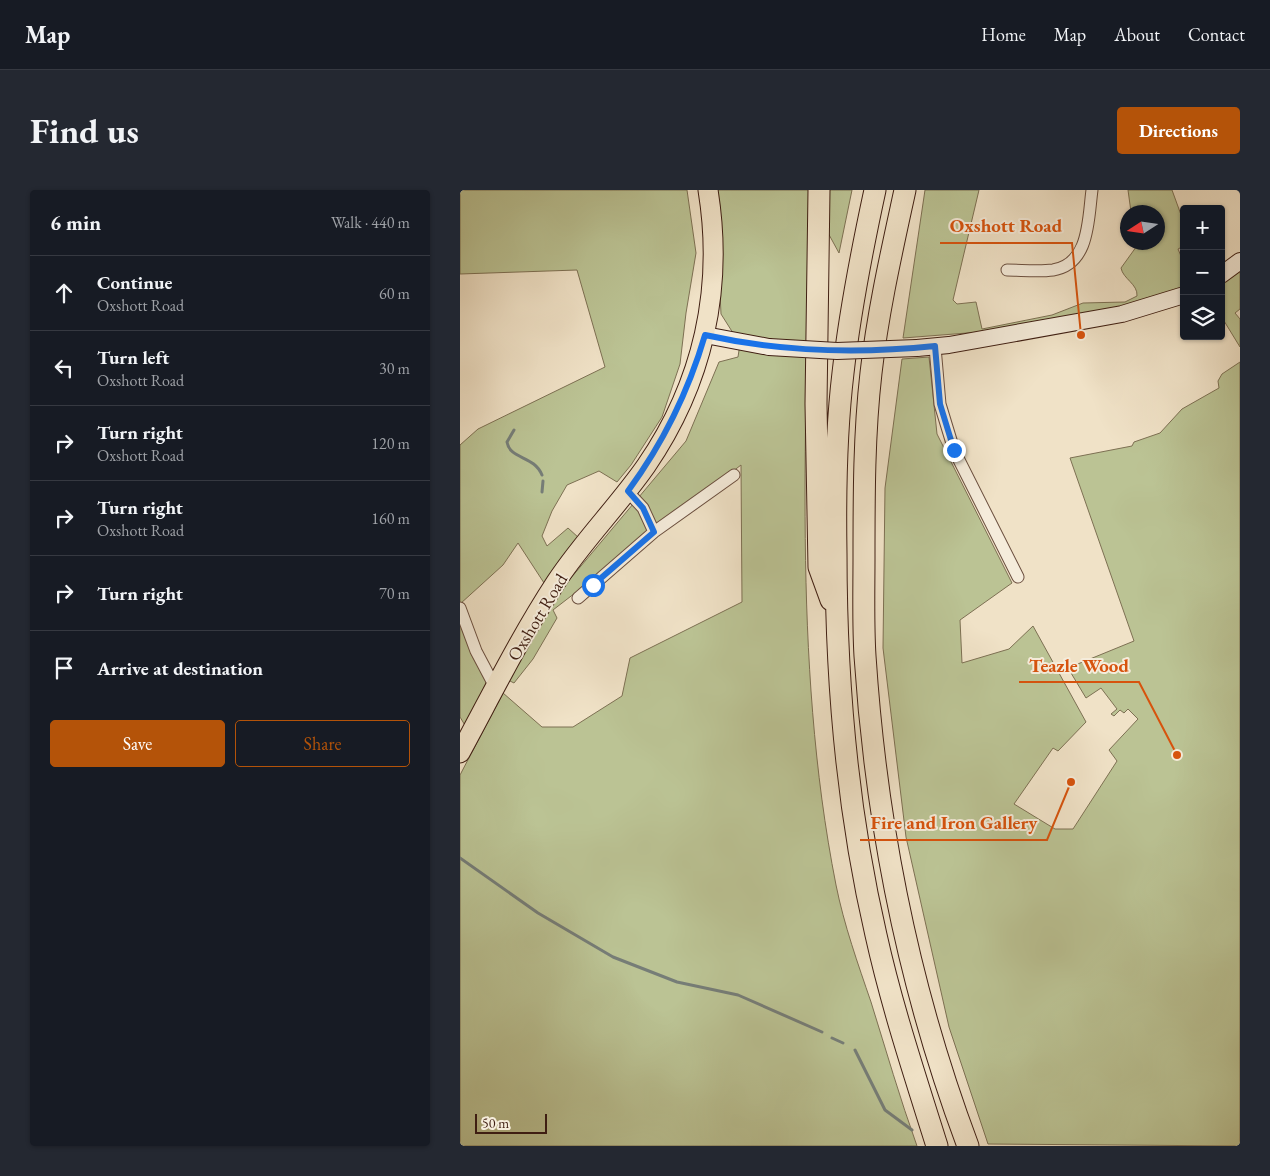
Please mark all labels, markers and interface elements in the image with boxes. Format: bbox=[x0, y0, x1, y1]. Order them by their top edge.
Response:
text: Map bbox=[25, 19, 70, 50]
text: Home bbox=[981, 23, 1026, 46]
text: Map bbox=[1054, 23, 1086, 46]
text: About bbox=[1114, 23, 1160, 46]
text: Contact bbox=[1188, 23, 1245, 46]
button: Directions bbox=[1117, 107, 1240, 154]
text: Find us bbox=[30, 108, 139, 153]
north arrow bbox=[1120, 205, 1165, 250]
map controls bbox=[1180, 205, 1225, 340]
button: + bbox=[1180, 205, 1225, 250]
text: 6 min bbox=[50, 209, 101, 236]
callout: Oxshott Road bbox=[940, 209, 1072, 243]
text: Walk · 440 m bbox=[331, 212, 410, 233]
text: Oxshott Road bbox=[950, 213, 1063, 238]
button: − bbox=[1180, 250, 1225, 295]
text: Continue bbox=[97, 270, 172, 295]
icon: ahead bbox=[50, 279, 78, 307]
text: 60 m bbox=[379, 283, 410, 304]
text: Oxshott Road bbox=[97, 295, 184, 316]
button: layers bbox=[1180, 295, 1225, 340]
text: Turn left bbox=[97, 345, 169, 370]
icon: left bbox=[50, 354, 78, 382]
text: 30 m bbox=[379, 358, 410, 379]
text: Oxshott Road bbox=[97, 370, 184, 391]
text: Turn right bbox=[97, 420, 183, 445]
icon: right bbox=[50, 429, 78, 457]
text: 120 m bbox=[371, 433, 410, 454]
route end bbox=[943, 439, 966, 462]
text: Oxshott Road bbox=[97, 445, 184, 466]
text: Turn right bbox=[97, 495, 183, 520]
icon: right bbox=[50, 504, 78, 532]
text: 160 m bbox=[371, 508, 410, 529]
text: Oxshott Road bbox=[97, 520, 184, 541]
street label: Oxshott Road bbox=[502, 568, 573, 665]
route start bbox=[582, 574, 605, 597]
icon: right bbox=[50, 579, 78, 607]
text: Turn right bbox=[97, 581, 183, 606]
text: 70 m bbox=[379, 583, 410, 604]
callout: Teazle Wood bbox=[1019, 648, 1139, 682]
text: Teazle Wood bbox=[1029, 653, 1129, 678]
icon: arrive bbox=[50, 654, 78, 682]
text: Arrive at destination bbox=[97, 656, 263, 681]
button: Save bbox=[50, 720, 225, 767]
button: Share bbox=[235, 720, 410, 767]
callout: Fire and Iron Gallery bbox=[860, 806, 1047, 840]
text: Fire and Iron Gallery bbox=[871, 810, 1038, 835]
scale bar bbox=[475, 1111, 548, 1134]
text: 50 m bbox=[482, 1114, 509, 1132]

